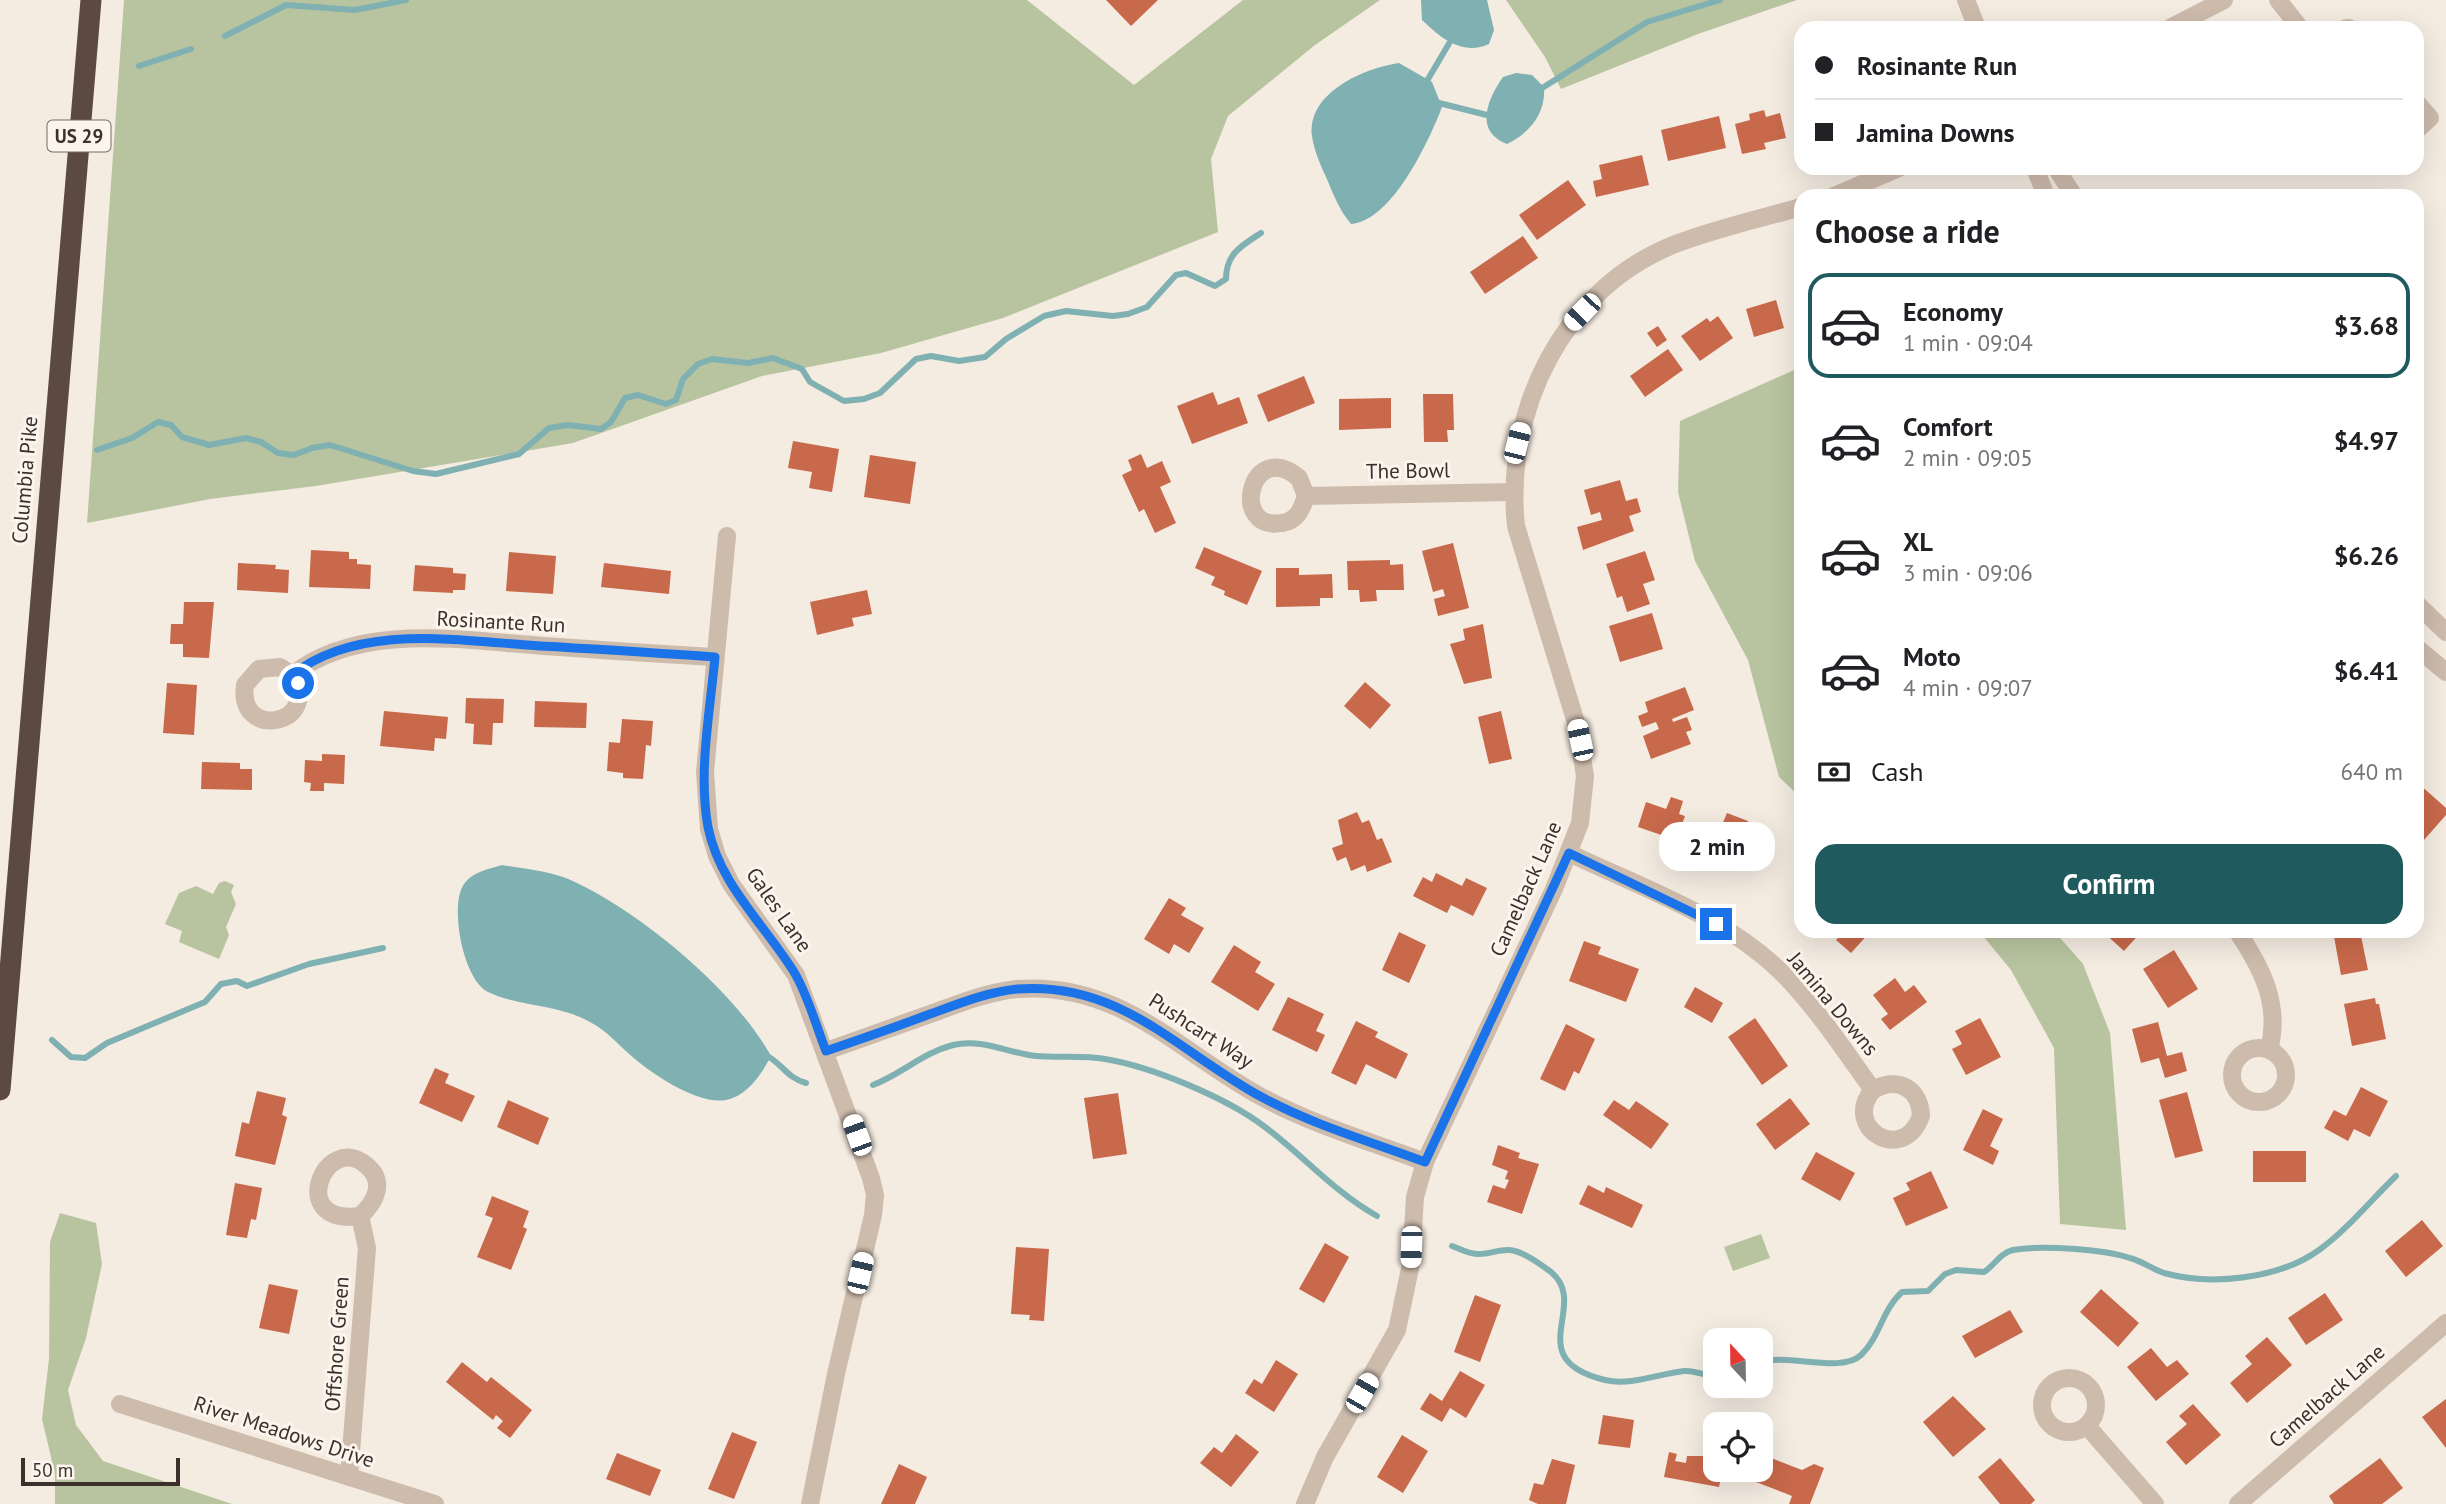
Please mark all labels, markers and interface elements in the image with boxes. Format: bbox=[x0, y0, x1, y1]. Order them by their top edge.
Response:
text: Rosinante Run bbox=[1857, 49, 2017, 82]
text: Jamina Downs bbox=[1857, 116, 2015, 149]
road number: US 29 bbox=[48, 120, 110, 152]
text: Choose a ride bbox=[1815, 210, 2000, 252]
car bbox=[1560, 290, 1605, 334]
icon: car bbox=[1819, 294, 1882, 357]
text: Economy bbox=[1903, 295, 2003, 328]
text: $3.68 bbox=[2334, 309, 2399, 342]
text: 1 min · 09:04 bbox=[1903, 328, 2033, 357]
icon: car bbox=[1819, 409, 1882, 472]
text: Comfort bbox=[1903, 410, 1993, 443]
street label: Columbia Pike bbox=[5, 415, 44, 545]
car bbox=[1502, 420, 1533, 466]
text: $4.97 bbox=[2334, 424, 2399, 457]
text: 2 min · 09:05 bbox=[1903, 443, 2033, 472]
street label: The Bowl bbox=[1366, 456, 1450, 485]
icon: car bbox=[1819, 524, 1882, 587]
text: XL bbox=[1903, 525, 1933, 558]
text: $6.26 bbox=[2334, 539, 2399, 572]
text: 3 min · 09:06 bbox=[1903, 558, 2033, 587]
street label: Rosinante Run bbox=[436, 605, 566, 638]
icon: car bbox=[1819, 639, 1882, 702]
text: Moto bbox=[1903, 640, 1961, 673]
text: $6.41 bbox=[2334, 654, 2399, 687]
route start bbox=[282, 667, 314, 699]
text: 4 min · 09:07 bbox=[1903, 673, 2033, 702]
car bbox=[1566, 717, 1595, 763]
icon: cash bbox=[1815, 753, 1853, 791]
text: Cash bbox=[1871, 755, 1923, 788]
text: 640 m bbox=[2341, 757, 2403, 786]
street label: Camelback Lane bbox=[1484, 817, 1567, 961]
callout: 2 min bbox=[1658, 822, 1774, 872]
text: 2 min bbox=[1689, 832, 1745, 861]
button: Confirm bbox=[1815, 844, 2403, 924]
street label: Gales Lane bbox=[740, 862, 818, 957]
route end bbox=[1700, 908, 1732, 940]
street label: Jamina Downs bbox=[1782, 945, 1885, 1061]
street label: Pushcart Way bbox=[1144, 987, 1259, 1075]
car bbox=[840, 1112, 875, 1158]
car bbox=[1400, 1226, 1423, 1268]
car bbox=[846, 1250, 875, 1296]
street label: Offshore Green bbox=[318, 1276, 355, 1412]
north arrow bbox=[1703, 1328, 1773, 1398]
map controls bbox=[1703, 1328, 1773, 1482]
street label: Camelback Lane bbox=[2263, 1338, 2390, 1453]
car bbox=[1343, 1370, 1382, 1416]
street label: River Meadows Drive bbox=[190, 1390, 378, 1473]
button: locate bbox=[1703, 1412, 1773, 1482]
scale bar bbox=[21, 1455, 180, 1487]
text: 50 m bbox=[32, 1458, 73, 1482]

